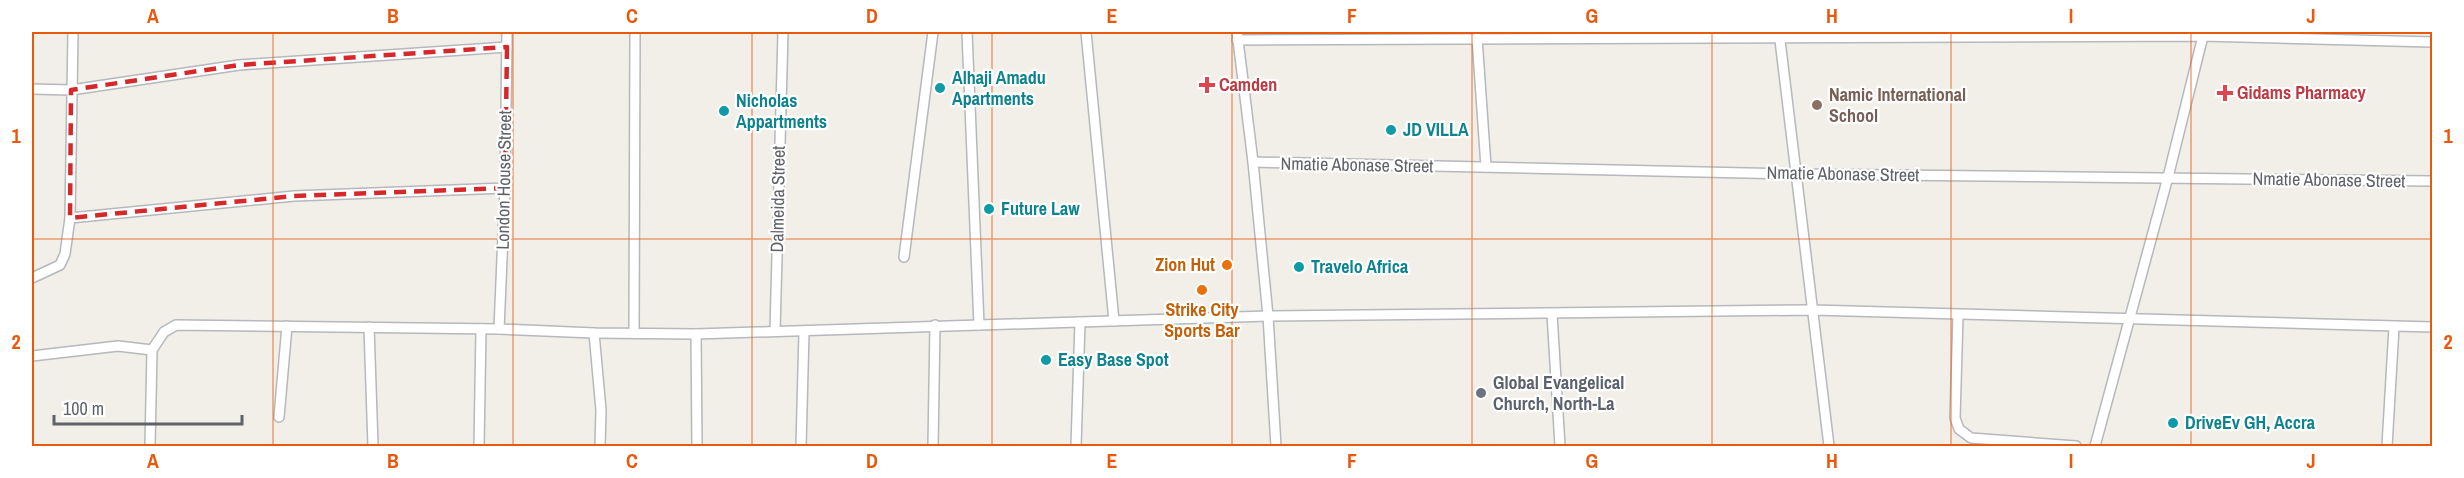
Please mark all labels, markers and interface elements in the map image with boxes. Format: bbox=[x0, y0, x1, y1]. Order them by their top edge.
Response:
text: A bbox=[147, 2, 159, 29]
text: B bbox=[387, 2, 399, 29]
text: C bbox=[626, 2, 638, 29]
text: D bbox=[866, 2, 878, 29]
text: E bbox=[1107, 2, 1118, 29]
text: F bbox=[1347, 2, 1357, 29]
text: G bbox=[1586, 2, 1598, 29]
text: H bbox=[1826, 2, 1838, 29]
text: I bbox=[2069, 2, 2073, 29]
text: J bbox=[2306, 2, 2316, 29]
place label: Alhaji Amadu Apartments bbox=[952, 65, 1046, 111]
place label: Camden bbox=[1219, 72, 1277, 97]
marker: Camden bbox=[1200, 78, 1214, 92]
place label: Gidams Pharmacy bbox=[2237, 80, 2367, 105]
marker: Alhaji Amadu Apartments bbox=[933, 81, 947, 95]
place label: Namic International School bbox=[1829, 82, 1966, 128]
marker: Gidams Pharmacy bbox=[2218, 86, 2232, 100]
place label: Nicholas Appartments bbox=[736, 88, 827, 134]
marker: Namic International School bbox=[1810, 98, 1824, 112]
marker: Nicholas Appartments bbox=[717, 104, 731, 118]
street label: London House Street bbox=[490, 110, 517, 250]
place label: JD VILLA bbox=[1403, 117, 1469, 142]
text: 1 bbox=[11, 122, 21, 149]
text: 1 bbox=[2443, 122, 2453, 149]
marker: JD VILLA bbox=[1384, 123, 1398, 137]
street label: Dalmeida Street bbox=[764, 145, 791, 253]
street label: Nmatie Abonase Street bbox=[1280, 151, 1434, 178]
street label: Nmatie Abonase Street bbox=[1766, 160, 1920, 187]
street label: Nmatie Abonase Street bbox=[2252, 166, 2406, 193]
place label: Future Law bbox=[1001, 196, 1080, 221]
marker: Future Law bbox=[982, 202, 996, 216]
place label: Zion Hut bbox=[1155, 252, 1215, 277]
place label: Travelo Africa bbox=[1311, 254, 1409, 279]
marker: Zion Hut bbox=[1220, 258, 1234, 272]
marker: Travelo Africa bbox=[1292, 260, 1306, 274]
marker: Strike City Sports Bar bbox=[1195, 283, 1209, 297]
place label: Strike City Sports Bar bbox=[1164, 297, 1240, 343]
text: 2 bbox=[11, 328, 21, 355]
text: 2 bbox=[2443, 328, 2453, 355]
place label: Easy Base Spot bbox=[1058, 347, 1169, 372]
marker: Easy Base Spot bbox=[1039, 353, 1053, 367]
place label: Global Evangelical Church, North-La bbox=[1493, 370, 1624, 416]
marker: Global Evangelical Church, North-La bbox=[1474, 386, 1488, 400]
scale bar bbox=[54, 388, 242, 426]
text: 100 m bbox=[63, 396, 104, 421]
place label: DriveEv GH, Accra bbox=[2185, 410, 2316, 435]
marker: DriveEv GH, Accra bbox=[2166, 416, 2180, 430]
text: A bbox=[147, 447, 159, 474]
text: B bbox=[387, 447, 399, 474]
text: C bbox=[626, 447, 638, 474]
text: D bbox=[866, 447, 878, 474]
text: E bbox=[1107, 447, 1118, 474]
text: F bbox=[1347, 447, 1357, 474]
text: G bbox=[1586, 447, 1598, 474]
text: H bbox=[1826, 447, 1838, 474]
text: I bbox=[2069, 447, 2073, 474]
text: J bbox=[2306, 447, 2316, 474]

